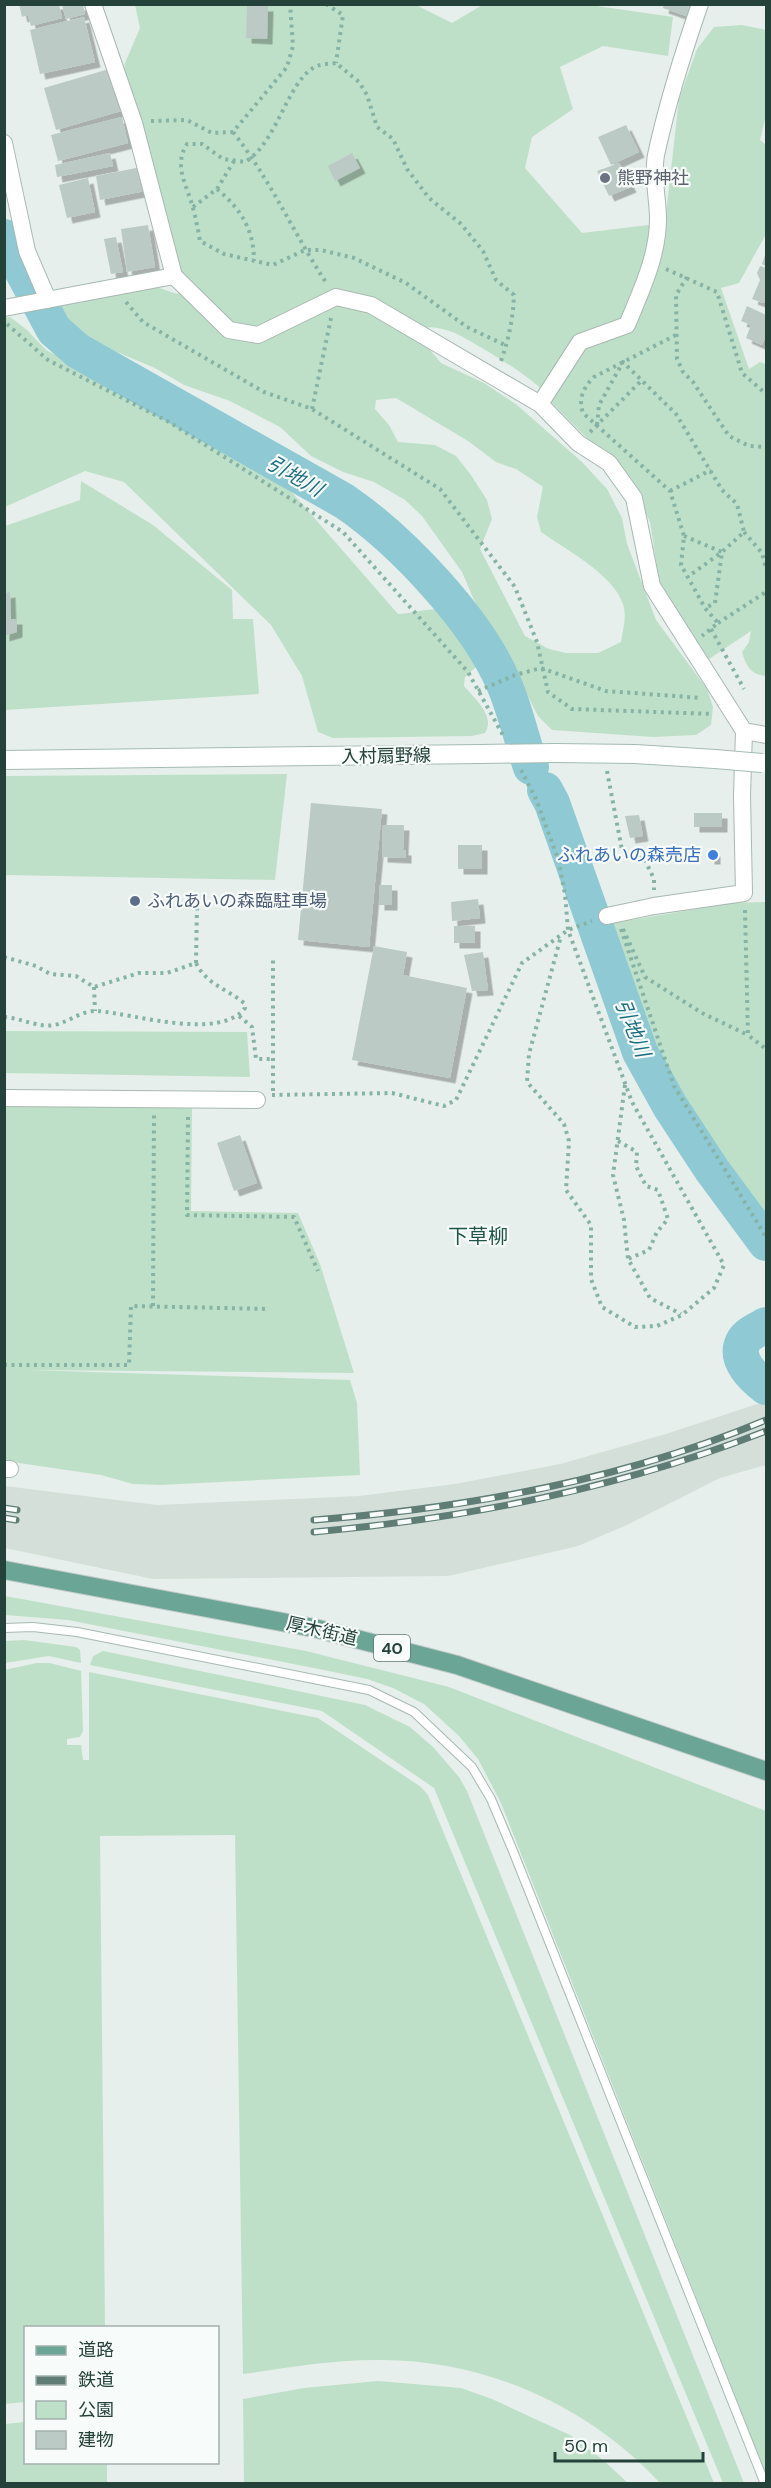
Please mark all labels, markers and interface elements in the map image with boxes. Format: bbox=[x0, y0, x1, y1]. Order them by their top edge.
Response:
place label: 熊野神社 bbox=[617, 166, 689, 190]
marker: 熊野神社 bbox=[598, 171, 612, 185]
water label: 引地川 bbox=[263, 450, 329, 503]
street label: 入村扇野線 bbox=[341, 743, 431, 769]
place label: ふれあいの森売店 bbox=[557, 843, 701, 867]
marker: ふれあいの森売店 bbox=[706, 848, 720, 862]
place label: ふれあいの森臨駐車場 bbox=[147, 889, 327, 913]
marker: ふれあいの森臨駐車場 bbox=[128, 894, 142, 908]
water label: 引地川 bbox=[610, 995, 657, 1063]
district label: 下草柳 bbox=[448, 1223, 508, 1249]
street label: 厚木街道 bbox=[284, 1611, 360, 1651]
road number: 40 bbox=[374, 1635, 410, 1661]
legend bbox=[24, 2326, 219, 2464]
text: 道路 bbox=[78, 2338, 114, 2362]
text: 鉄道 bbox=[78, 2368, 114, 2392]
text: 公園 bbox=[78, 2398, 114, 2422]
scale bar bbox=[555, 2425, 704, 2463]
text: 建物 bbox=[78, 2428, 114, 2452]
text: 50 m bbox=[564, 2434, 608, 2458]

